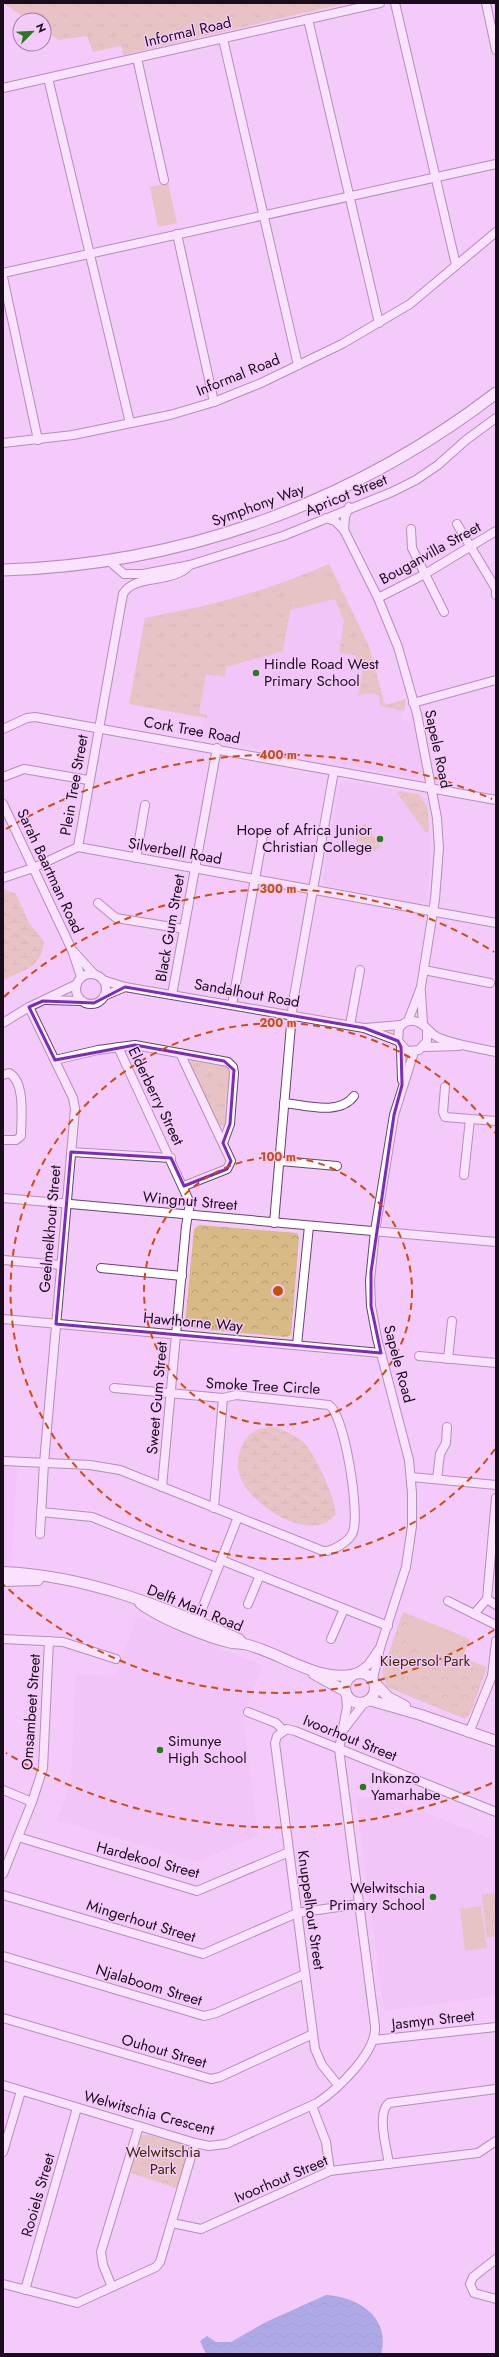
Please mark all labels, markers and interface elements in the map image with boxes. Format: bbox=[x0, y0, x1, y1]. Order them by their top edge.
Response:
street label: Informal Road bbox=[142, 11, 234, 53]
north arrow bbox=[12, 12, 52, 52]
text: N bbox=[32, 21, 50, 35]
street label: Informal Road bbox=[193, 348, 283, 402]
street label: Apricot Street bbox=[302, 468, 391, 521]
street label: Symphony Way bbox=[209, 478, 308, 532]
street label: Bouganvilla Street bbox=[375, 516, 485, 590]
place label: Hindle Road West Primary School bbox=[264, 653, 379, 692]
marker: Hindle Road West Primary School bbox=[251, 668, 261, 678]
street label: Sapele Road bbox=[419, 708, 457, 790]
street label: Cork Tree Road bbox=[142, 711, 242, 749]
street label: Plein Tree Street bbox=[54, 732, 94, 837]
text: 400 m bbox=[259, 746, 297, 764]
street label: Sarah Baartman Road bbox=[11, 805, 89, 937]
place label: Hope of Africa Junior Christian College bbox=[237, 819, 373, 858]
street label: Silverbell Road bbox=[126, 832, 224, 870]
marker: Hope of Africa Junior Christian College bbox=[375, 834, 385, 844]
street label: Black Gum Street bbox=[150, 872, 190, 983]
text: 300 m bbox=[260, 880, 297, 898]
street label: Sandalhout Road bbox=[192, 973, 302, 1013]
text: 200 m bbox=[259, 1014, 297, 1032]
street label: Elderberry Street bbox=[123, 1043, 190, 1149]
text: 100 m bbox=[260, 1148, 296, 1166]
street label: Geelmelkhout Street bbox=[33, 1164, 67, 1294]
street label: Wingnut Street bbox=[142, 1186, 239, 1216]
centre of rings bbox=[271, 1284, 285, 1298]
street label: Hawthorne Way bbox=[142, 1307, 244, 1337]
street label: Sapele Road bbox=[378, 1323, 420, 1405]
street label: Sweet Gum Street bbox=[141, 1340, 173, 1455]
street label: Smoke Tree Circle bbox=[205, 1372, 321, 1400]
street label: Delft Main Road bbox=[144, 1579, 246, 1637]
park label: Kiepersol Park bbox=[380, 1650, 471, 1672]
street label: Omsambeet Street bbox=[16, 1653, 46, 1771]
street label: Ivoorhout Street bbox=[300, 1709, 401, 1767]
place label: Simunye High School bbox=[168, 1730, 247, 1769]
marker: Simunye High School bbox=[155, 1745, 165, 1755]
place label: Inkonzo Yamarhabe bbox=[371, 1767, 441, 1806]
marker: Inkonzo Yamarhabe bbox=[358, 1782, 368, 1792]
street label: Hardekool Street bbox=[94, 1836, 202, 1884]
street label: Knuppelhout Street bbox=[292, 1849, 330, 1972]
place label: Welwitschia Primary School bbox=[329, 1877, 425, 1916]
marker: Welwitschia Primary School bbox=[428, 1892, 438, 1902]
street label: Mingerhout Street bbox=[84, 1894, 199, 1948]
street label: Njalaboom Street bbox=[93, 1958, 205, 2012]
street label: Jasmyn Street bbox=[388, 2005, 476, 2036]
street label: Ouhout Street bbox=[119, 2028, 209, 2074]
street label: Welwitschia Crescent bbox=[81, 2085, 217, 2141]
park label: Welwitschia Park bbox=[126, 2141, 200, 2180]
street label: Ivoorhout Street bbox=[231, 2149, 331, 2209]
street label: Rooiels Street bbox=[16, 2150, 61, 2239]

